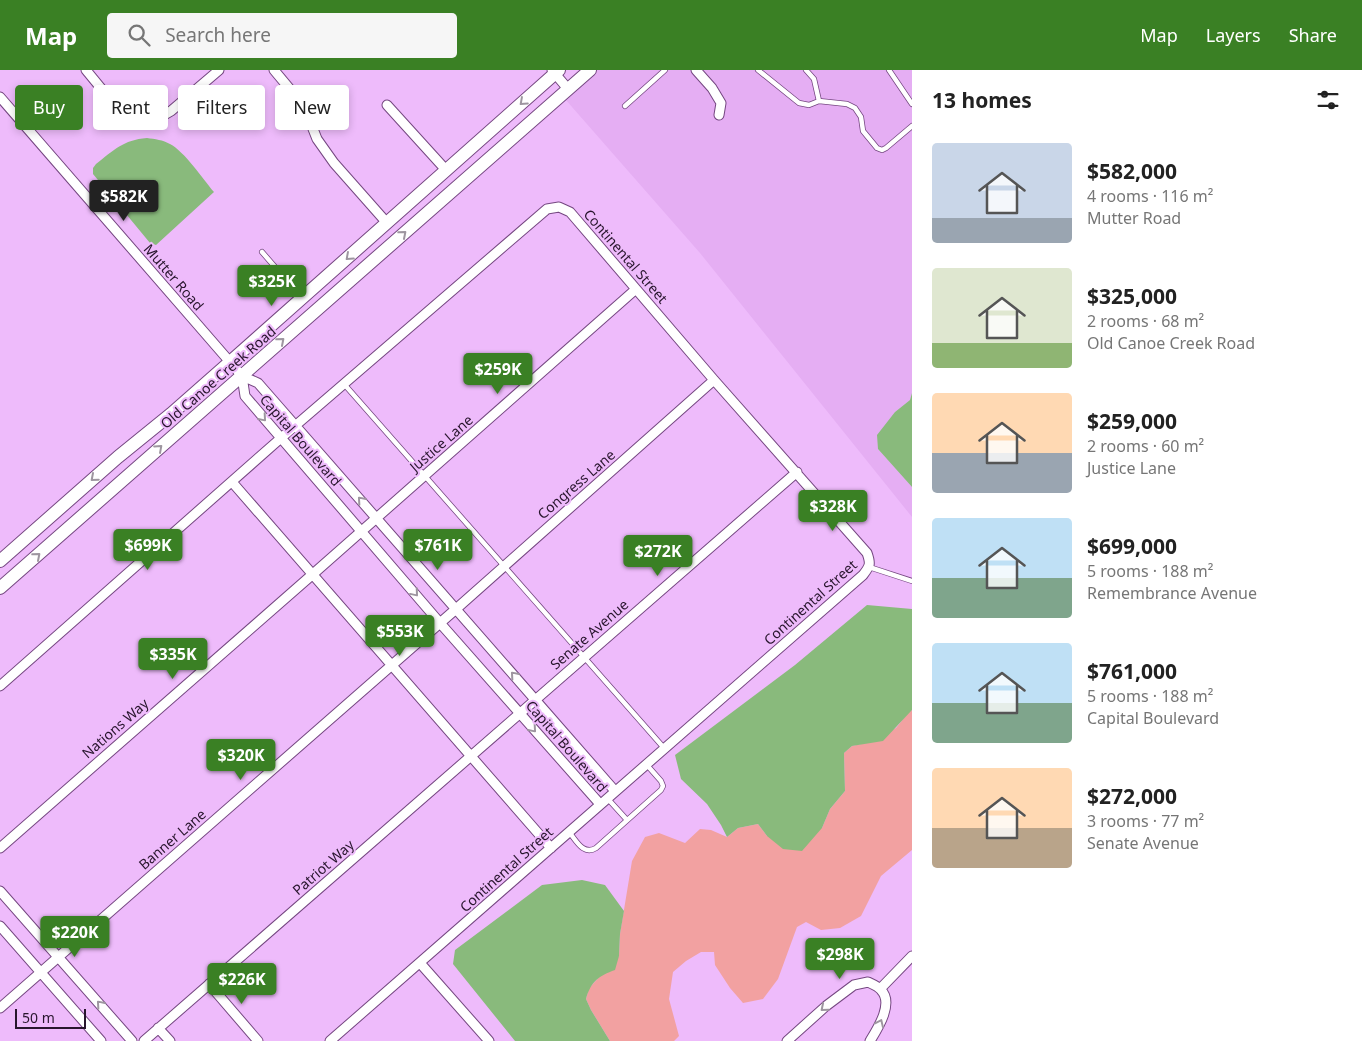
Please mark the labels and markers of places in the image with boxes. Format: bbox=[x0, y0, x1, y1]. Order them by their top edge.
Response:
pin: $582K bbox=[89, 180, 159, 222]
pin: $325K bbox=[237, 264, 307, 307]
pin: $259K bbox=[463, 352, 533, 395]
pin: $328K bbox=[798, 490, 868, 532]
pin: $699K bbox=[113, 528, 183, 571]
pin: $761K bbox=[403, 528, 473, 571]
pin: $272K bbox=[623, 534, 693, 577]
pin: $553K bbox=[365, 614, 435, 657]
pin: $335K bbox=[138, 638, 208, 680]
pin: $320K bbox=[206, 738, 276, 781]
pin: $220K bbox=[40, 916, 110, 958]
pin: $298K bbox=[805, 938, 875, 980]
pin: $226K bbox=[207, 962, 277, 1005]

